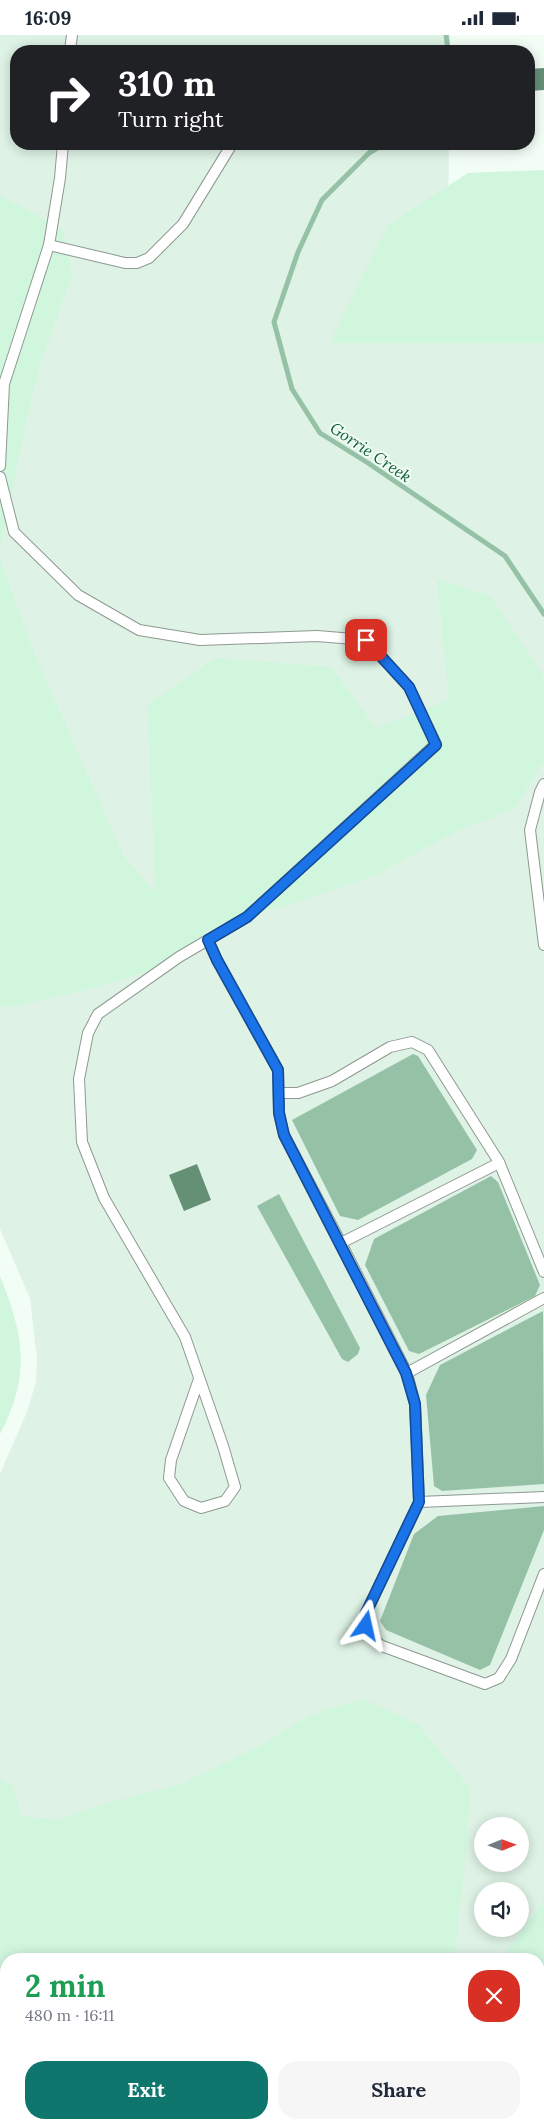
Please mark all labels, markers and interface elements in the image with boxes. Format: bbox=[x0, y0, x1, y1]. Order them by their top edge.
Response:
text: 16:09 bbox=[25, 6, 71, 30]
text: 310 m bbox=[118, 61, 215, 106]
icon: right bbox=[35, 65, 100, 130]
text: Turn right bbox=[118, 105, 223, 133]
water label: Gorrie Creek bbox=[327, 418, 415, 486]
pin bbox=[345, 619, 387, 661]
icon: arrive bbox=[352, 626, 380, 654]
position arrow bbox=[339, 1599, 391, 1651]
north arrow bbox=[474, 1817, 529, 1873]
map controls bbox=[474, 1817, 529, 1937]
button: sound bbox=[474, 1882, 529, 1937]
text: 2 min bbox=[25, 1967, 105, 2005]
button: close bbox=[468, 1970, 520, 2022]
text: 480 m · 16:11 bbox=[25, 2005, 114, 2025]
button: Exit bbox=[25, 2061, 268, 2119]
button: Share bbox=[278, 2061, 520, 2119]

